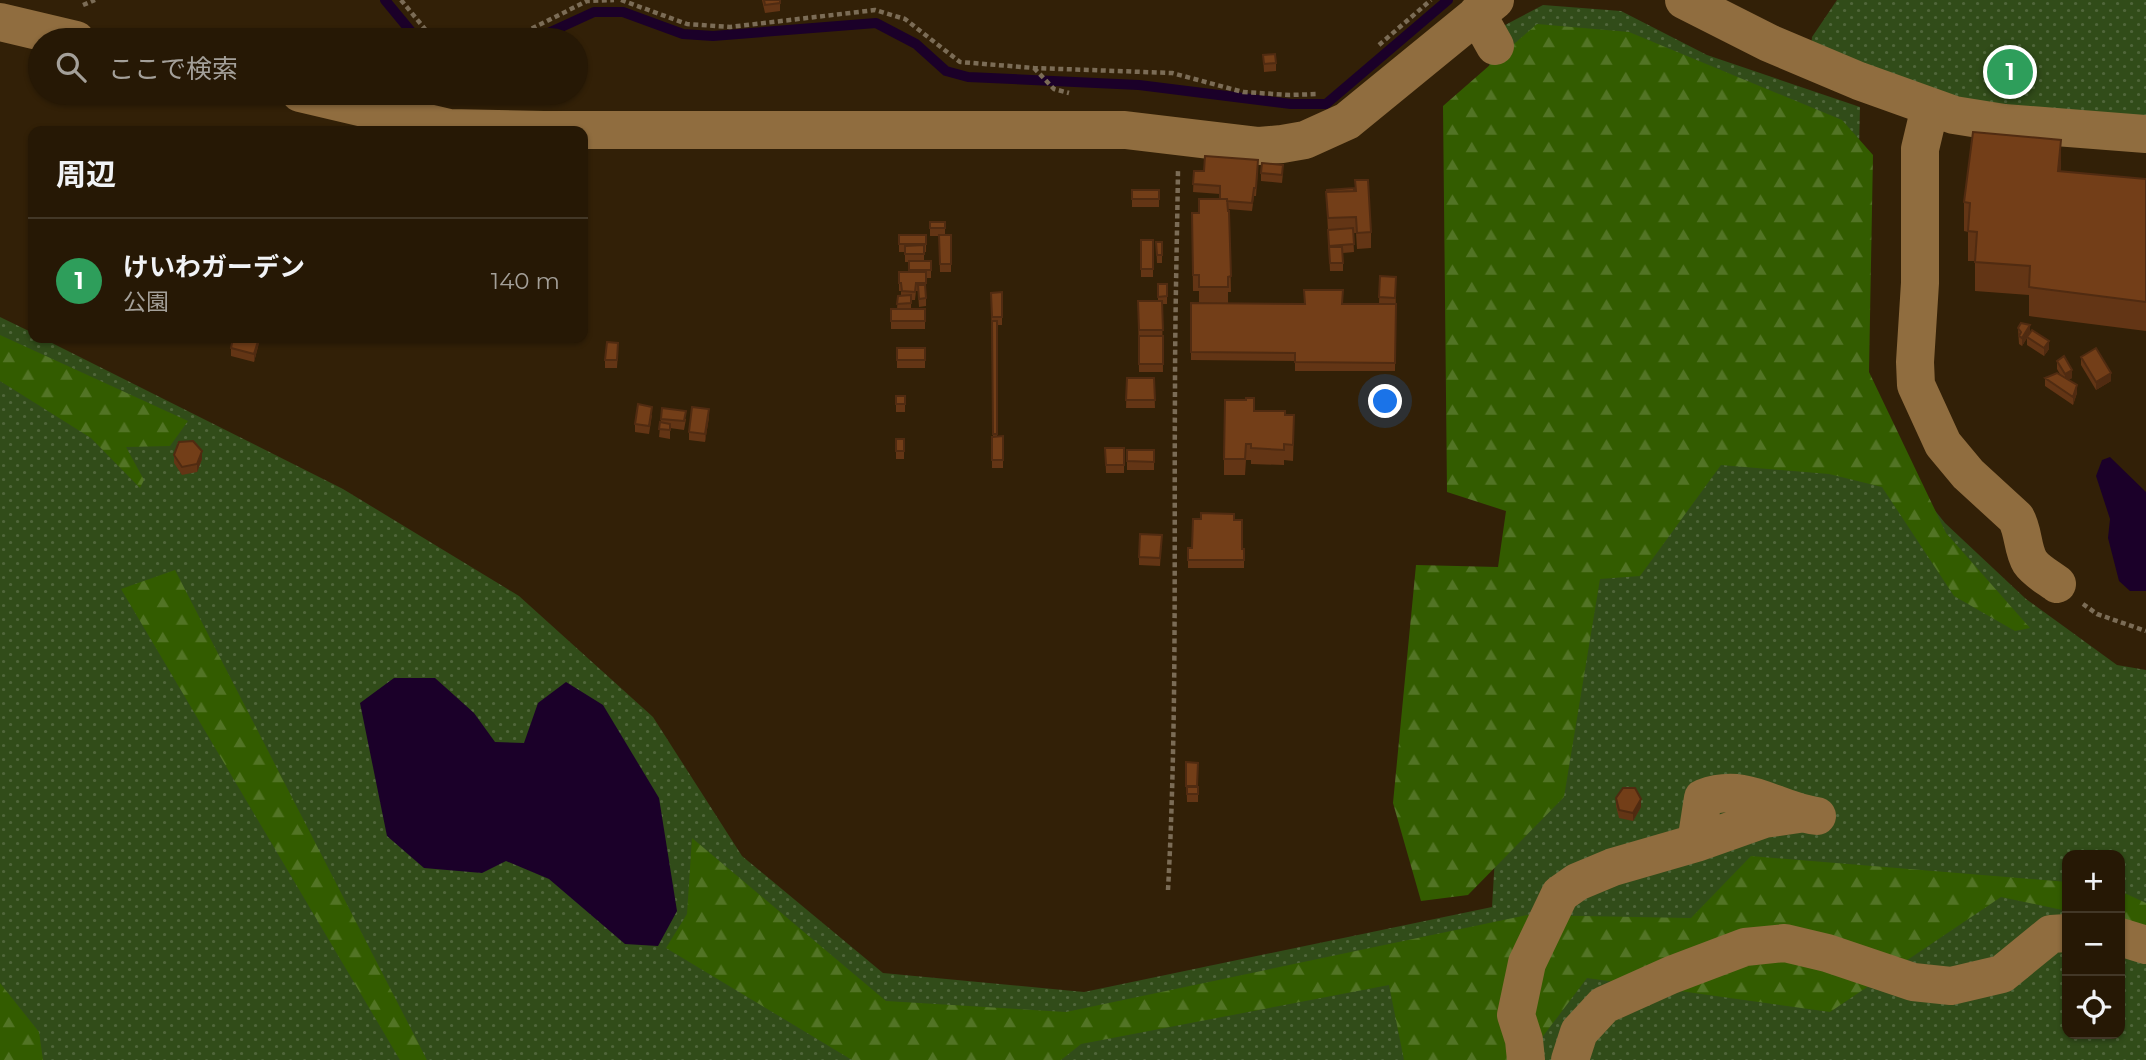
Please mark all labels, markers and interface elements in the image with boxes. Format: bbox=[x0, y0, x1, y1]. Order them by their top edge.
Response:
search box bbox=[28, 28, 588, 105]
pin: 1 bbox=[1987, 46, 2033, 98]
icon: search bbox=[52, 48, 90, 86]
text: ここで検索 bbox=[108, 53, 238, 85]
text: 周辺 bbox=[56, 156, 116, 193]
text: けいわガーデン bbox=[123, 251, 305, 283]
text: 1 bbox=[74, 267, 84, 295]
text: 140 m bbox=[491, 267, 560, 295]
text: 公園 bbox=[123, 288, 169, 316]
your location bbox=[1368, 384, 1402, 418]
map controls bbox=[2062, 850, 2125, 1039]
button: + bbox=[2062, 850, 2125, 913]
button: − bbox=[2062, 913, 2125, 976]
button: locate bbox=[2062, 976, 2125, 1039]

